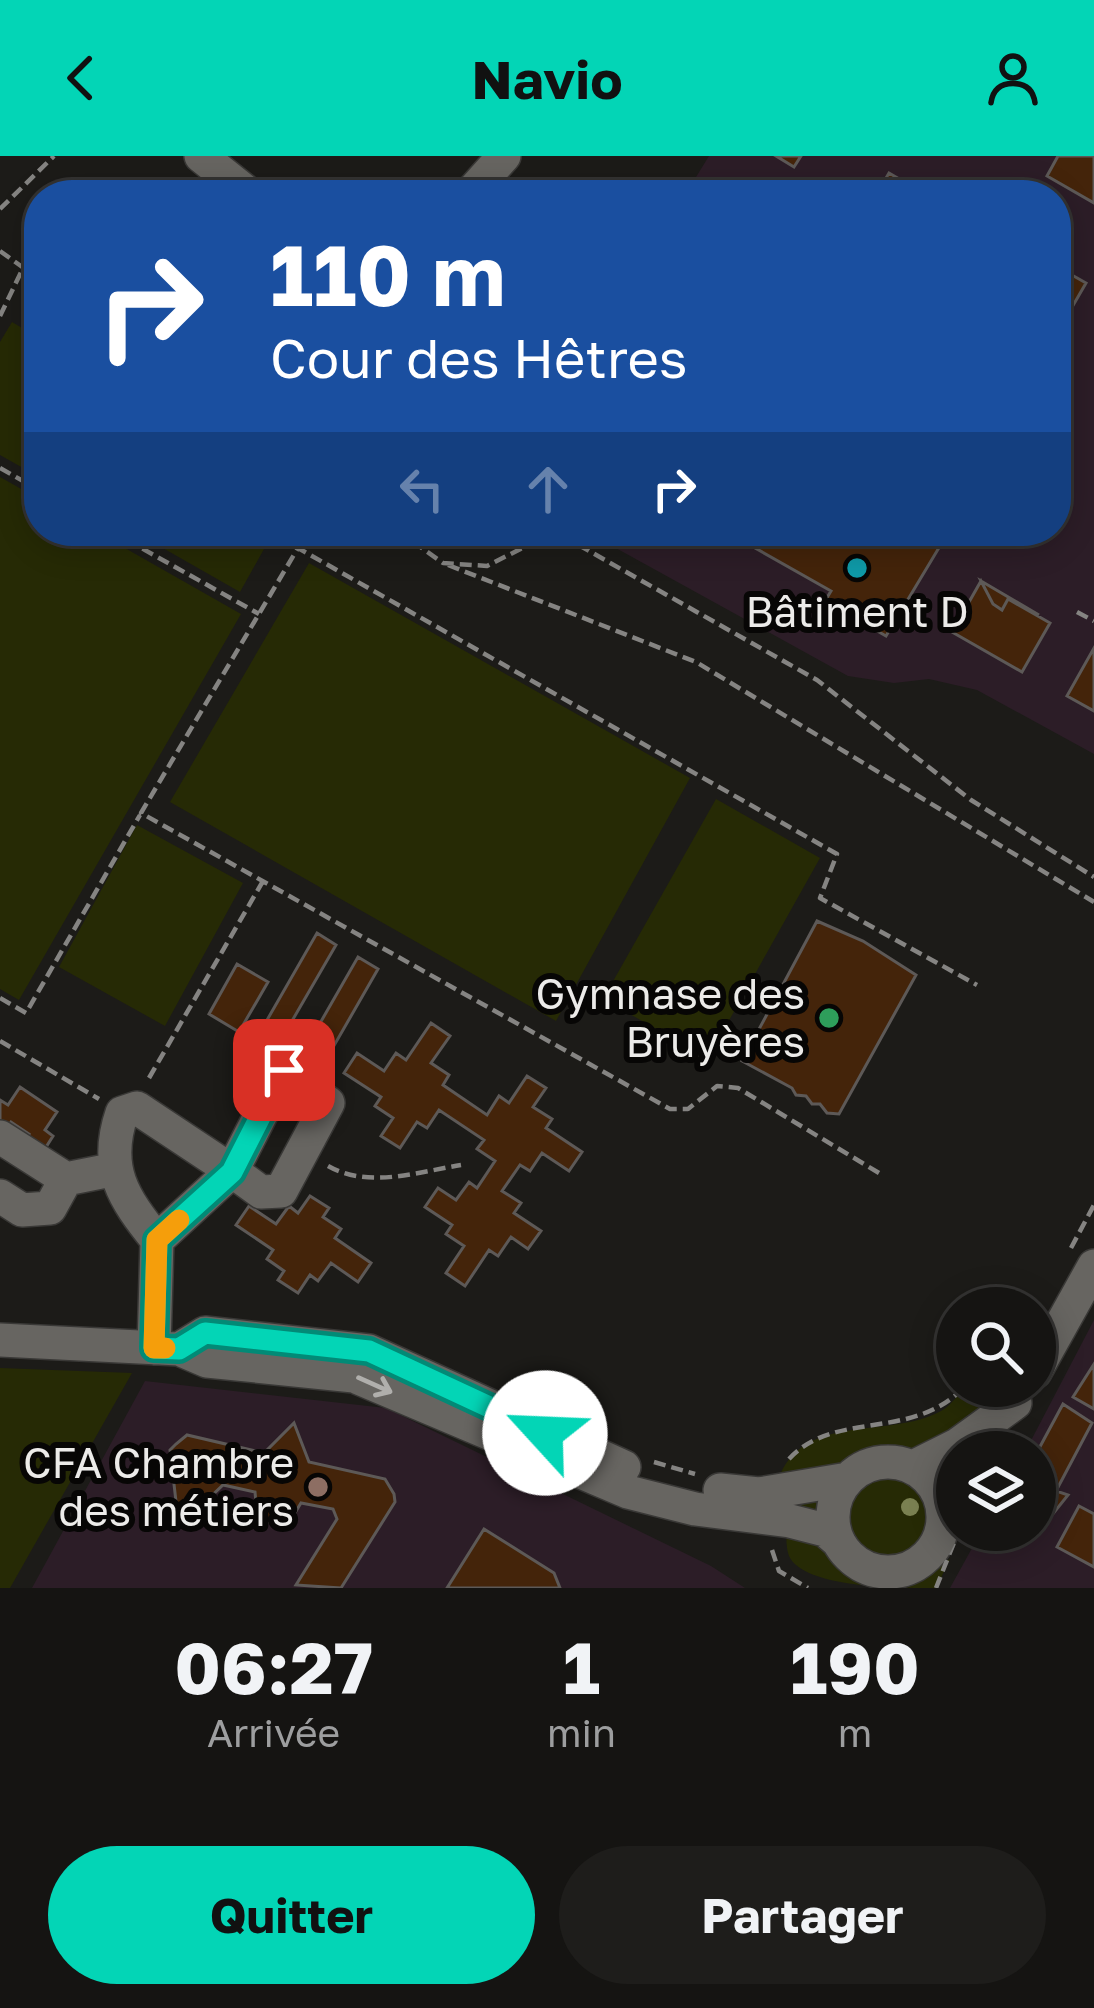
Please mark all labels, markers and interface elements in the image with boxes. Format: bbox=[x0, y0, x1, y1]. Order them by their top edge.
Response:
icon: back bbox=[48, 45, 114, 111]
icon: person bbox=[980, 45, 1046, 111]
text: Navio bbox=[471, 46, 623, 111]
text: 110 m bbox=[270, 224, 506, 324]
icon: right bbox=[72, 228, 228, 384]
text: Cour des Hêtres bbox=[270, 325, 687, 390]
icon: left bbox=[389, 456, 455, 522]
icon: ahead bbox=[515, 456, 581, 522]
icon: right bbox=[641, 456, 707, 522]
marker: Bâtiment D bbox=[844, 555, 870, 581]
place label: Bâtiment D bbox=[745, 586, 969, 636]
place label: Gymnase des Bruyères bbox=[536, 968, 805, 1066]
marker: Gymnase des Bruyères bbox=[816, 1005, 842, 1031]
pin bbox=[233, 1019, 335, 1121]
icon: arrive bbox=[251, 1037, 317, 1103]
map controls bbox=[936, 1287, 1056, 1551]
button: search bbox=[936, 1287, 1056, 1407]
position arrow bbox=[482, 1370, 608, 1496]
one-way arrow bbox=[356, 1376, 392, 1398]
button: layers bbox=[936, 1431, 1056, 1551]
place label: CFA Chambre des métiers bbox=[23, 1437, 294, 1535]
marker: CFA Chambre des métiers bbox=[305, 1474, 331, 1500]
text: 06:27 bbox=[174, 1623, 373, 1710]
text: 1 bbox=[563, 1623, 600, 1710]
text: 190 bbox=[790, 1623, 920, 1710]
text: Arrivée bbox=[207, 1709, 340, 1756]
text: min bbox=[547, 1709, 616, 1756]
text: m bbox=[838, 1709, 872, 1756]
button: Quitter bbox=[48, 1846, 535, 1984]
button: Partager bbox=[559, 1846, 1046, 1984]

